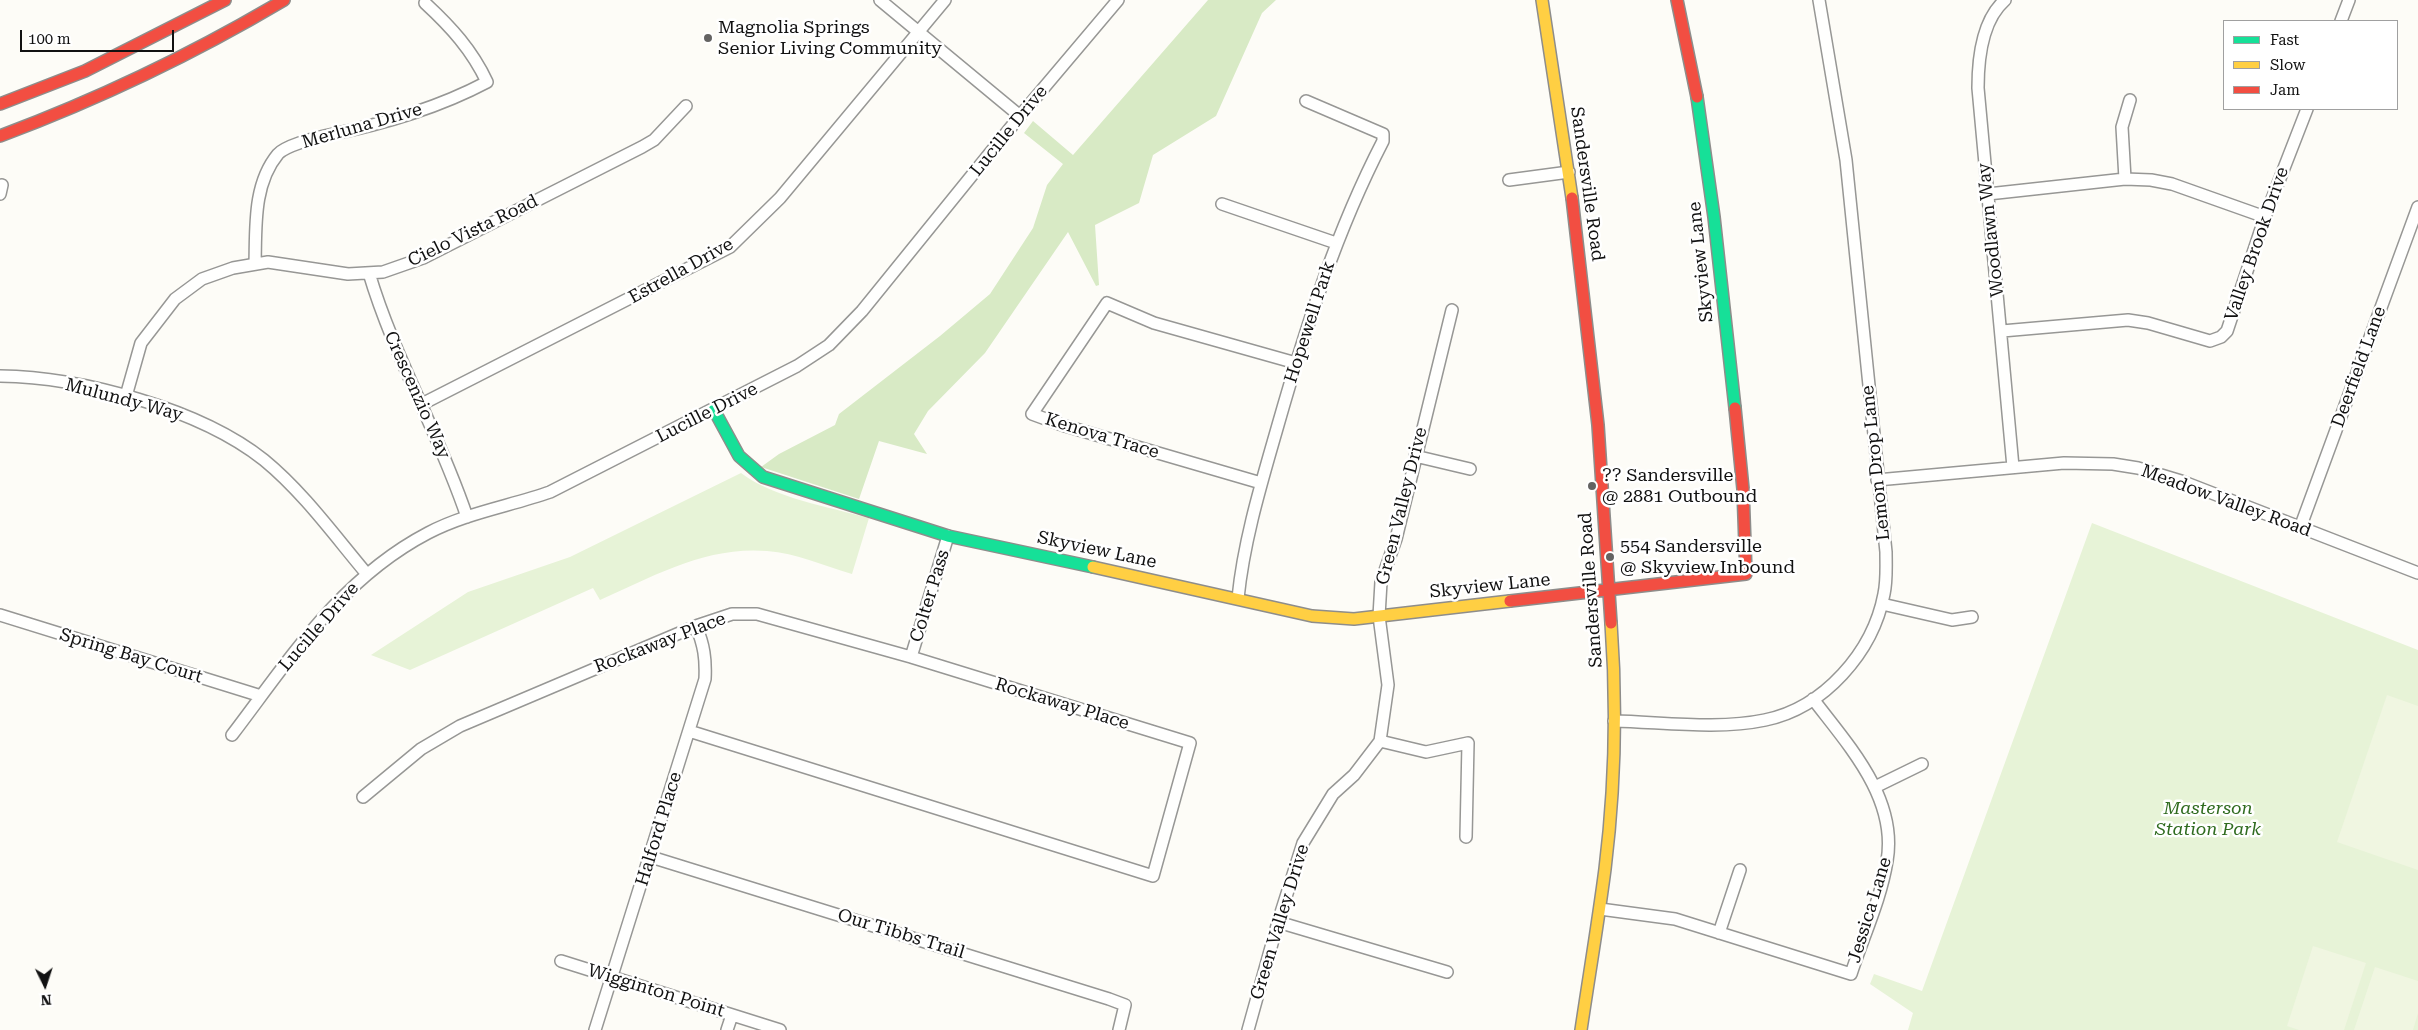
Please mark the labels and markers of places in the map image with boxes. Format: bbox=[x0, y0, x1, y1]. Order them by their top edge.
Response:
place label: Magnolia Springs Senior Living Community bbox=[718, 17, 942, 59]
marker: Magnolia Springs Senior Living Community bbox=[702, 32, 714, 44]
place label: ?? Sandersville @ 2881 Outbound bbox=[1602, 465, 1757, 508]
marker: ?? Sandersville @ 2881 Outbound bbox=[1586, 480, 1598, 492]
place label: 554 Sandersville @ Skyview Inbound bbox=[1620, 536, 1795, 578]
marker: 554 Sandersville @ Skyview Inbound bbox=[1604, 551, 1616, 563]

